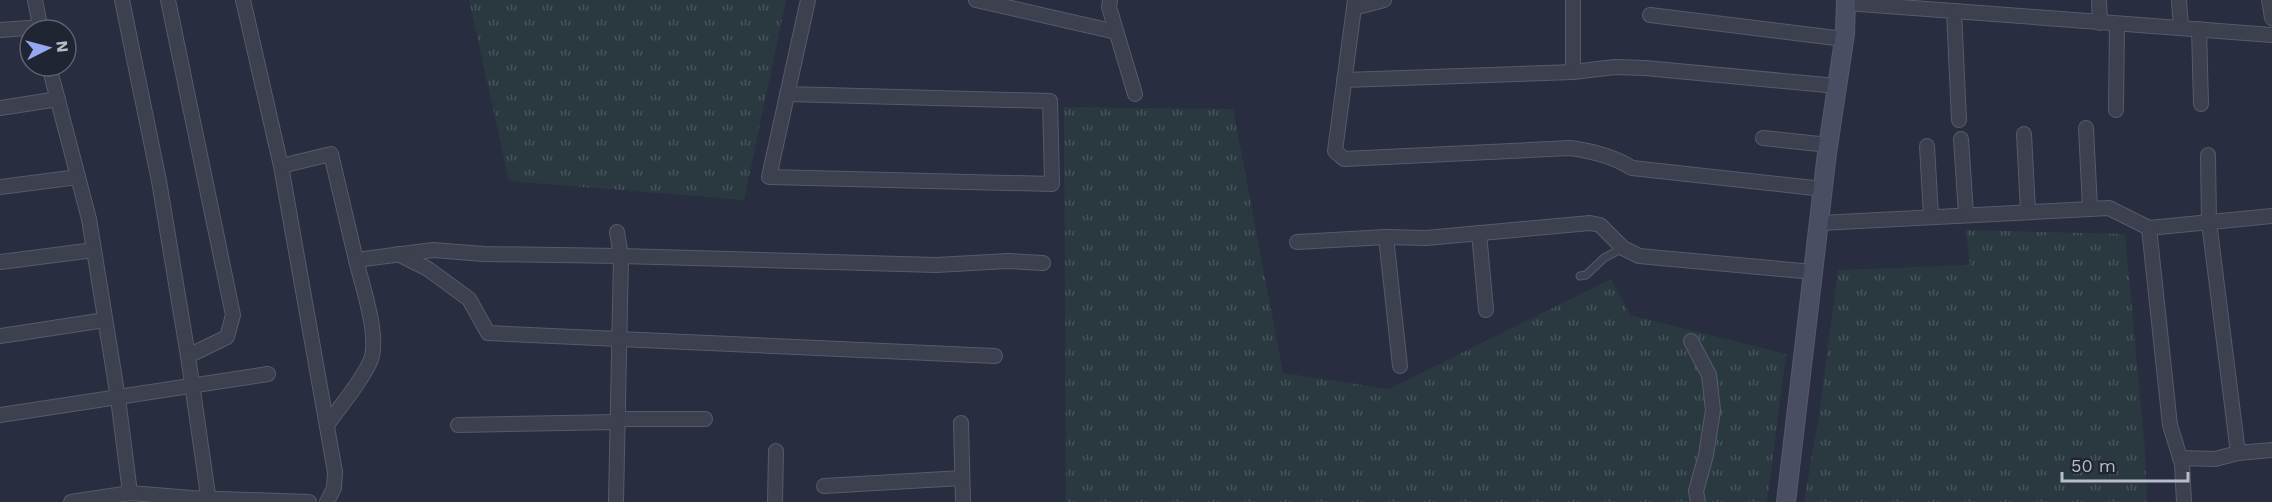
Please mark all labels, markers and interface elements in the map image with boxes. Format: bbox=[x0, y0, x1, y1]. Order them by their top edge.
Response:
north arrow bbox=[18, 18, 78, 78]
text: N bbox=[52, 40, 72, 53]
scale bar bbox=[2062, 445, 2188, 483]
text: 50 m bbox=[2071, 455, 2116, 476]

